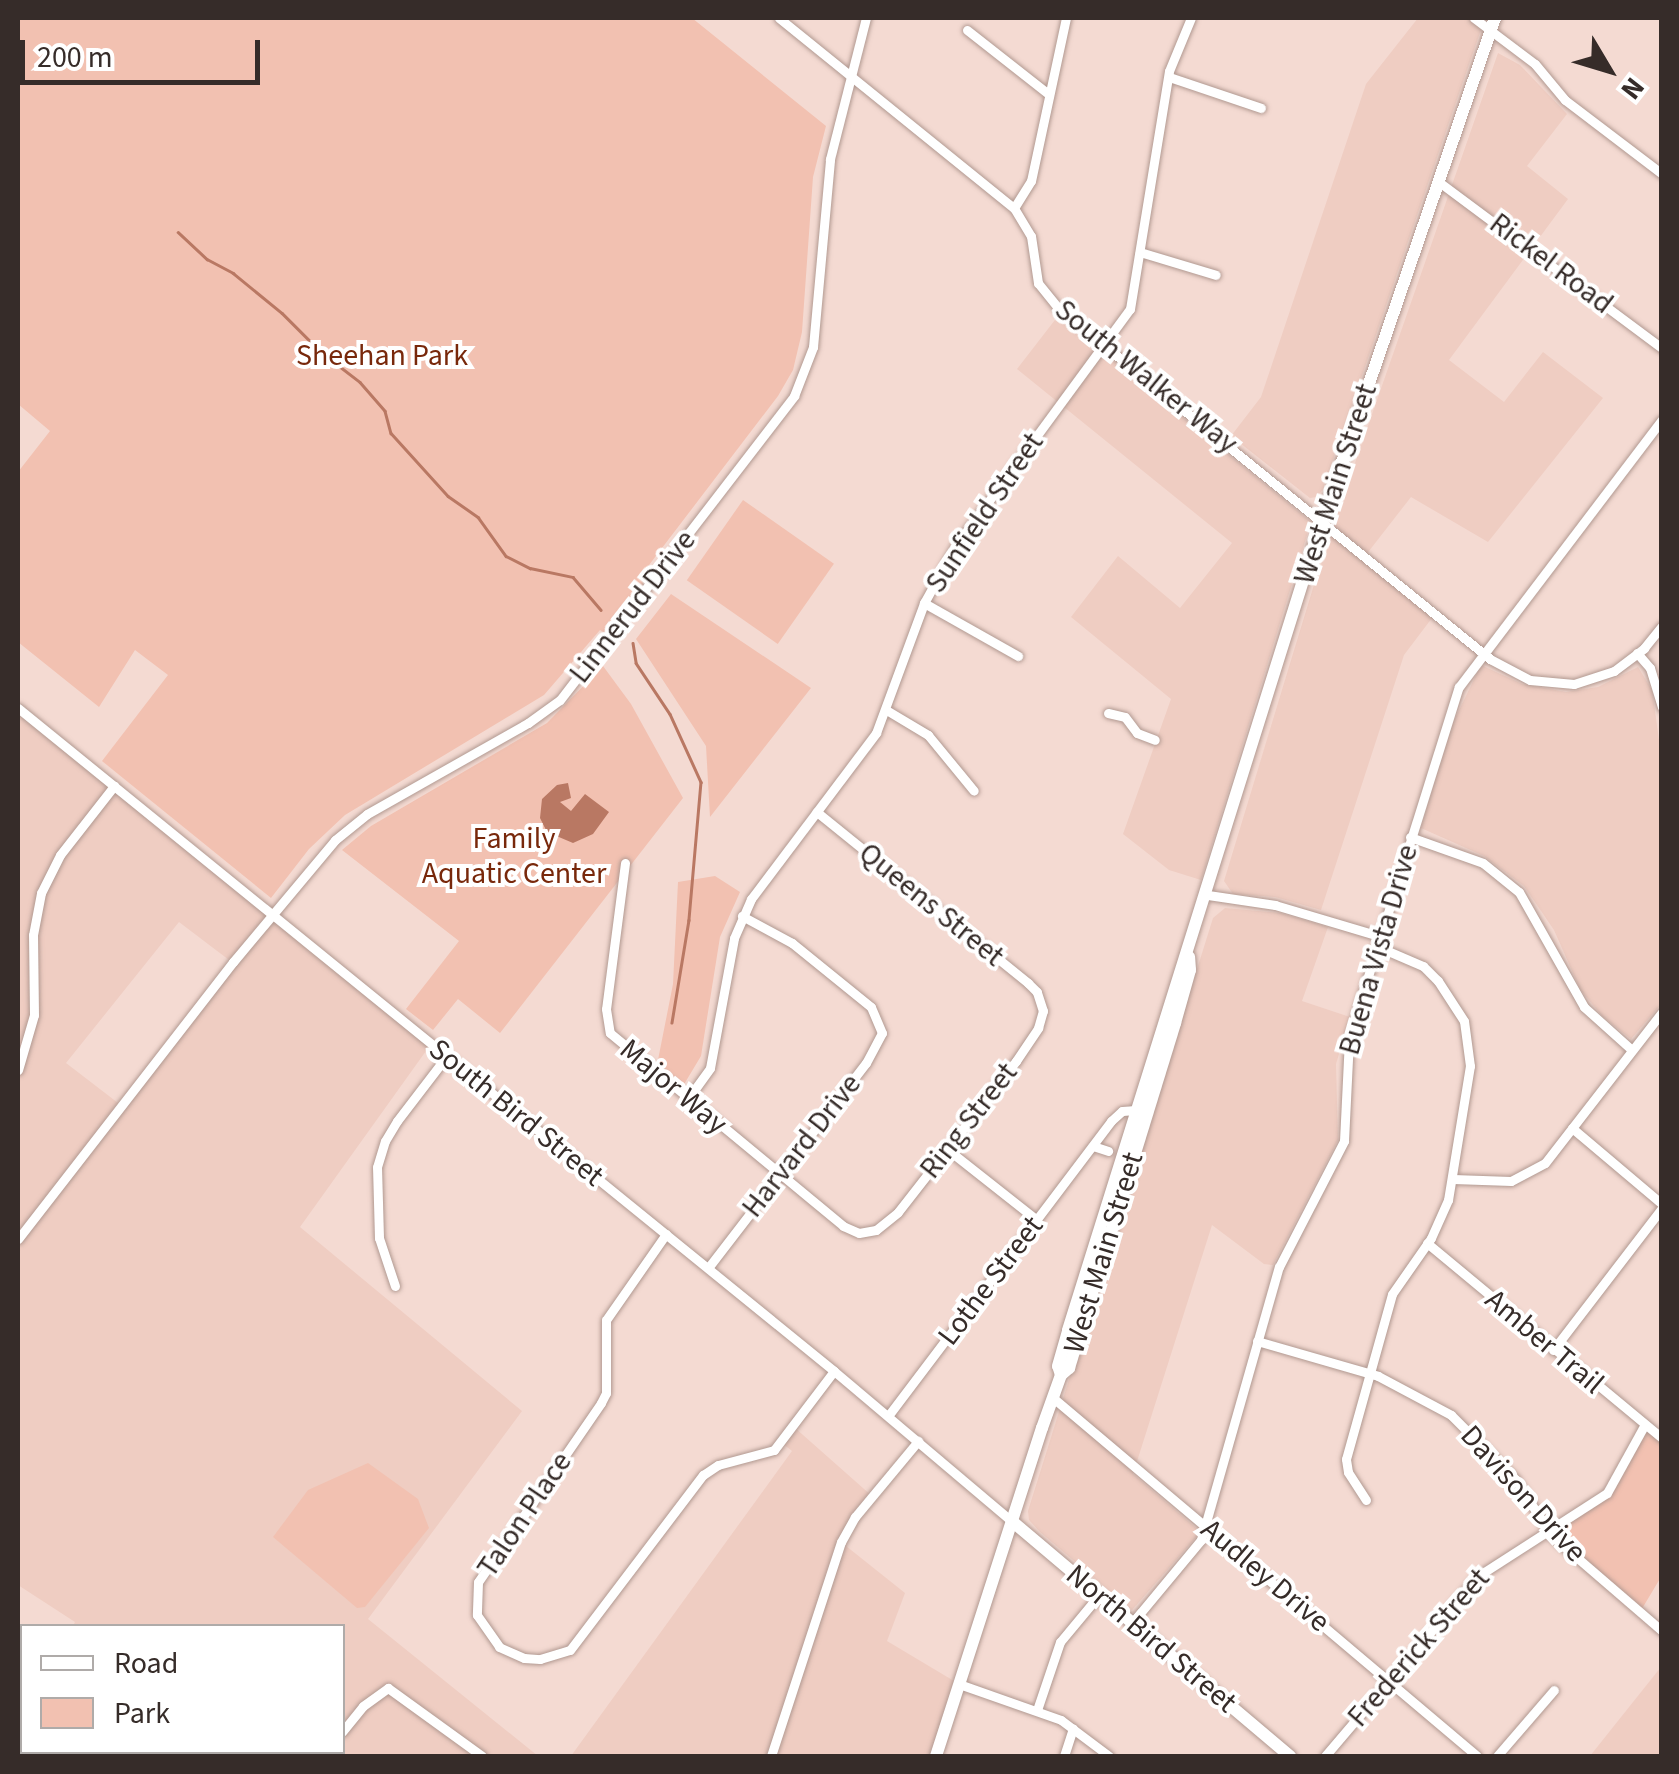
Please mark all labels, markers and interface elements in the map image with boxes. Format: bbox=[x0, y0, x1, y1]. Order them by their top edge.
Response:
scale bar bbox=[25, 20, 265, 82]
north arrow bbox=[1559, 20, 1659, 120]
text: 200 m bbox=[37, 36, 113, 79]
text: N bbox=[1611, 69, 1654, 108]
street label: Rickel Road bbox=[1482, 206, 1620, 322]
street label: South Walker Way bbox=[1047, 292, 1245, 462]
park label: Sheehan Park bbox=[296, 338, 468, 374]
street label: West Main Street bbox=[1287, 379, 1385, 589]
street label: Sunfield Street bbox=[918, 426, 1052, 600]
street label: Linnerud Drive bbox=[562, 523, 704, 691]
park label: Family Aquatic Center bbox=[422, 821, 606, 892]
street label: Queens Street bbox=[851, 836, 1011, 974]
street label: Buena Vista Drive bbox=[1332, 841, 1426, 1059]
street label: South Bird Street bbox=[422, 1032, 610, 1194]
street label: Major Way bbox=[612, 1032, 734, 1142]
street label: Ring Street bbox=[913, 1056, 1025, 1186]
street label: Harvard Drive bbox=[735, 1067, 869, 1225]
street label: West Main Street bbox=[1056, 1148, 1152, 1358]
street label: Lothe Street bbox=[931, 1209, 1051, 1353]
street label: Amber Trail bbox=[1477, 1282, 1611, 1402]
street label: Davison Drive bbox=[1452, 1418, 1594, 1570]
street label: Talon Place bbox=[470, 1446, 580, 1584]
street label: Audley Drive bbox=[1193, 1512, 1337, 1640]
street label: North Bird Street bbox=[1058, 1557, 1244, 1721]
street label: Frederick Street bbox=[1340, 1561, 1498, 1735]
legend bbox=[20, 1624, 345, 1754]
text: Road bbox=[114, 1642, 178, 1685]
text: Park bbox=[114, 1692, 170, 1735]

